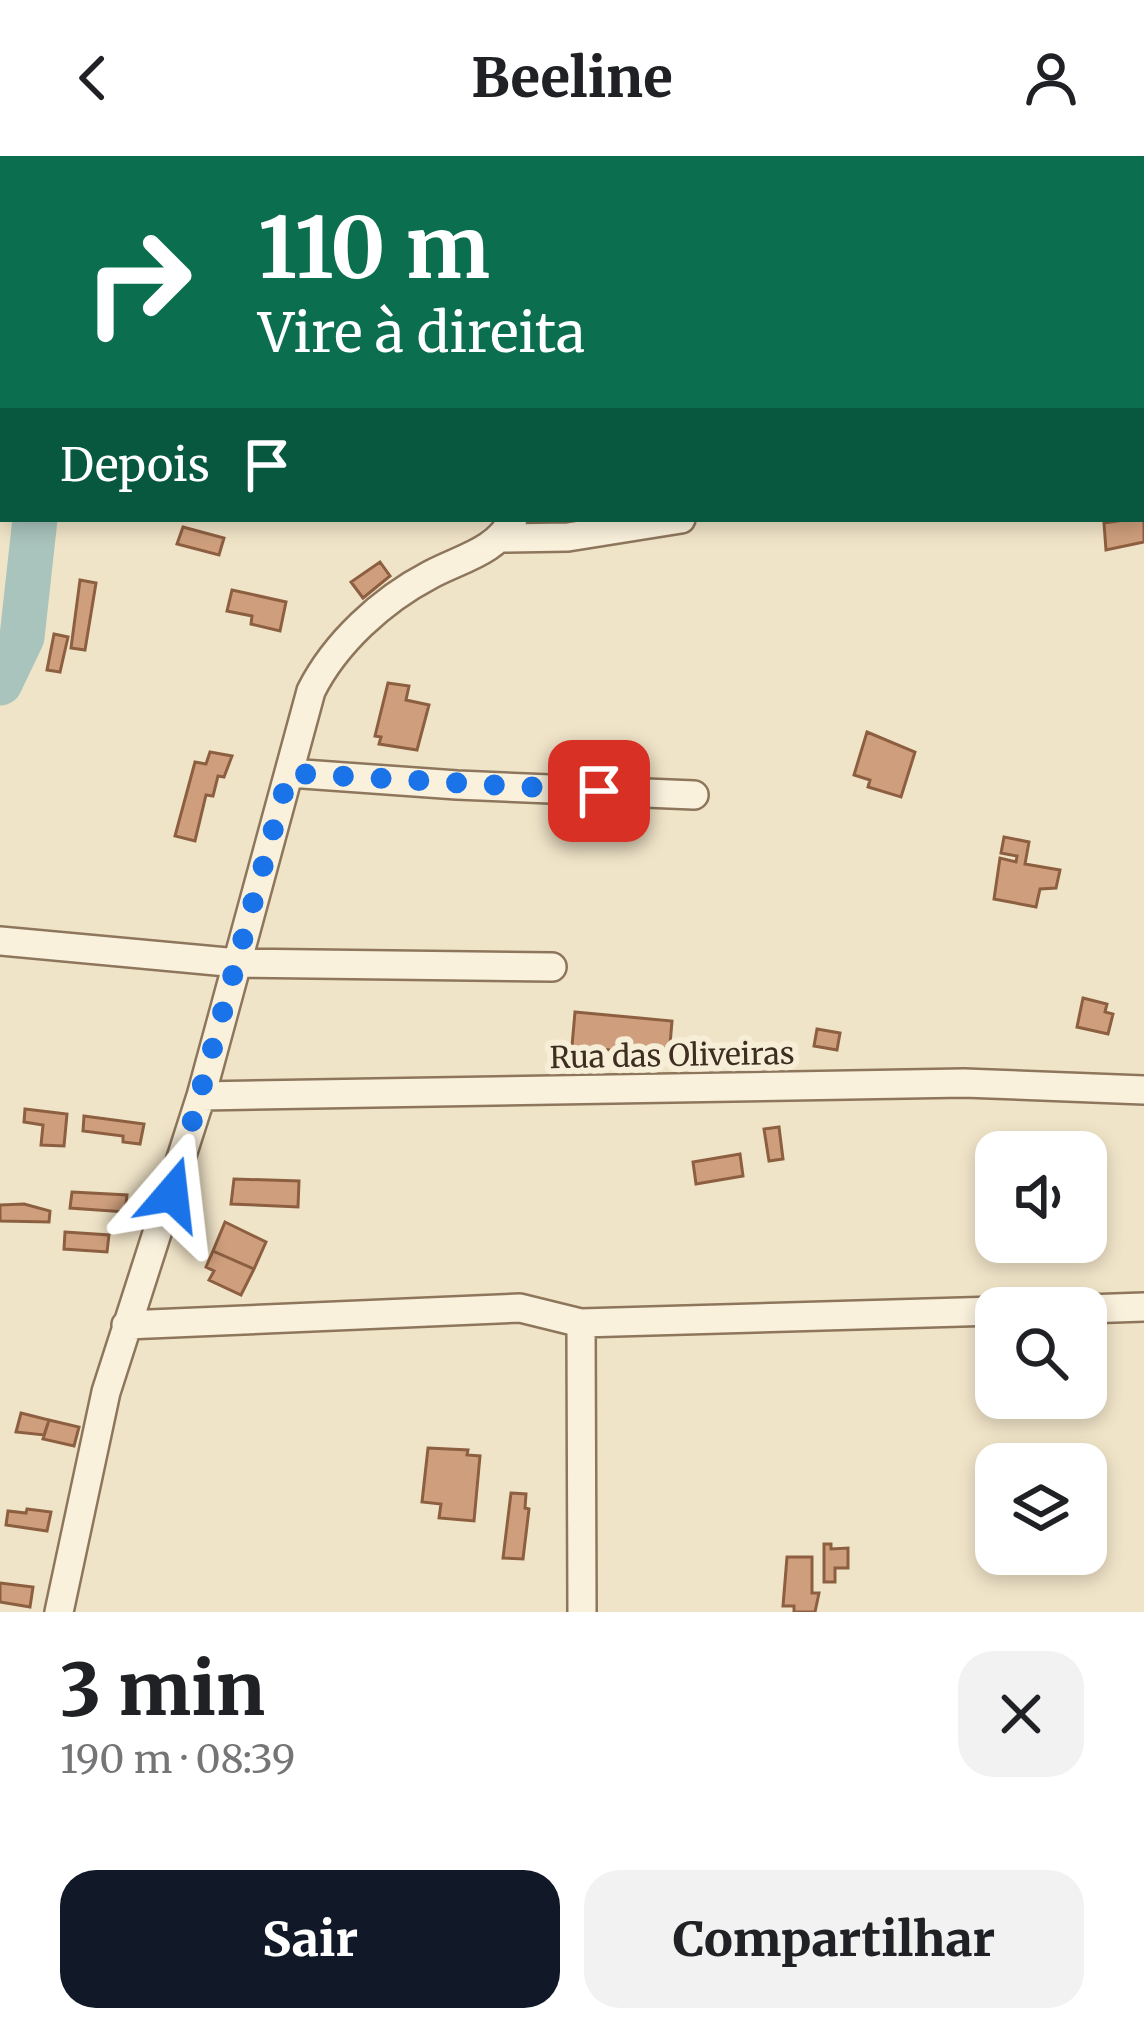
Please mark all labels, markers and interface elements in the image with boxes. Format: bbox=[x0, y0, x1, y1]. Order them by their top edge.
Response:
text: Beeline bbox=[471, 44, 673, 112]
icon: back bbox=[60, 45, 126, 111]
icon: person bbox=[1018, 45, 1084, 111]
text: 110 m bbox=[258, 195, 490, 301]
icon: right bbox=[60, 204, 216, 360]
text: Vire à direita bbox=[258, 299, 585, 367]
icon: arrive bbox=[234, 432, 300, 498]
text: Depois bbox=[60, 437, 210, 493]
pin bbox=[548, 740, 650, 842]
icon: arrive bbox=[566, 758, 632, 824]
street label: Rua das Oliveiras bbox=[549, 1034, 795, 1076]
position arrow bbox=[109, 1131, 235, 1257]
map controls bbox=[975, 1131, 1107, 1575]
button: sound bbox=[975, 1131, 1107, 1263]
button: search bbox=[975, 1287, 1107, 1419]
button: layers bbox=[975, 1443, 1107, 1575]
text: 3 min bbox=[60, 1644, 265, 1735]
button: close bbox=[958, 1651, 1084, 1777]
text: 190 m · 08:39 bbox=[60, 1735, 295, 1784]
button: Sair bbox=[60, 1870, 560, 2008]
button: Compartilhar bbox=[584, 1870, 1084, 2008]

